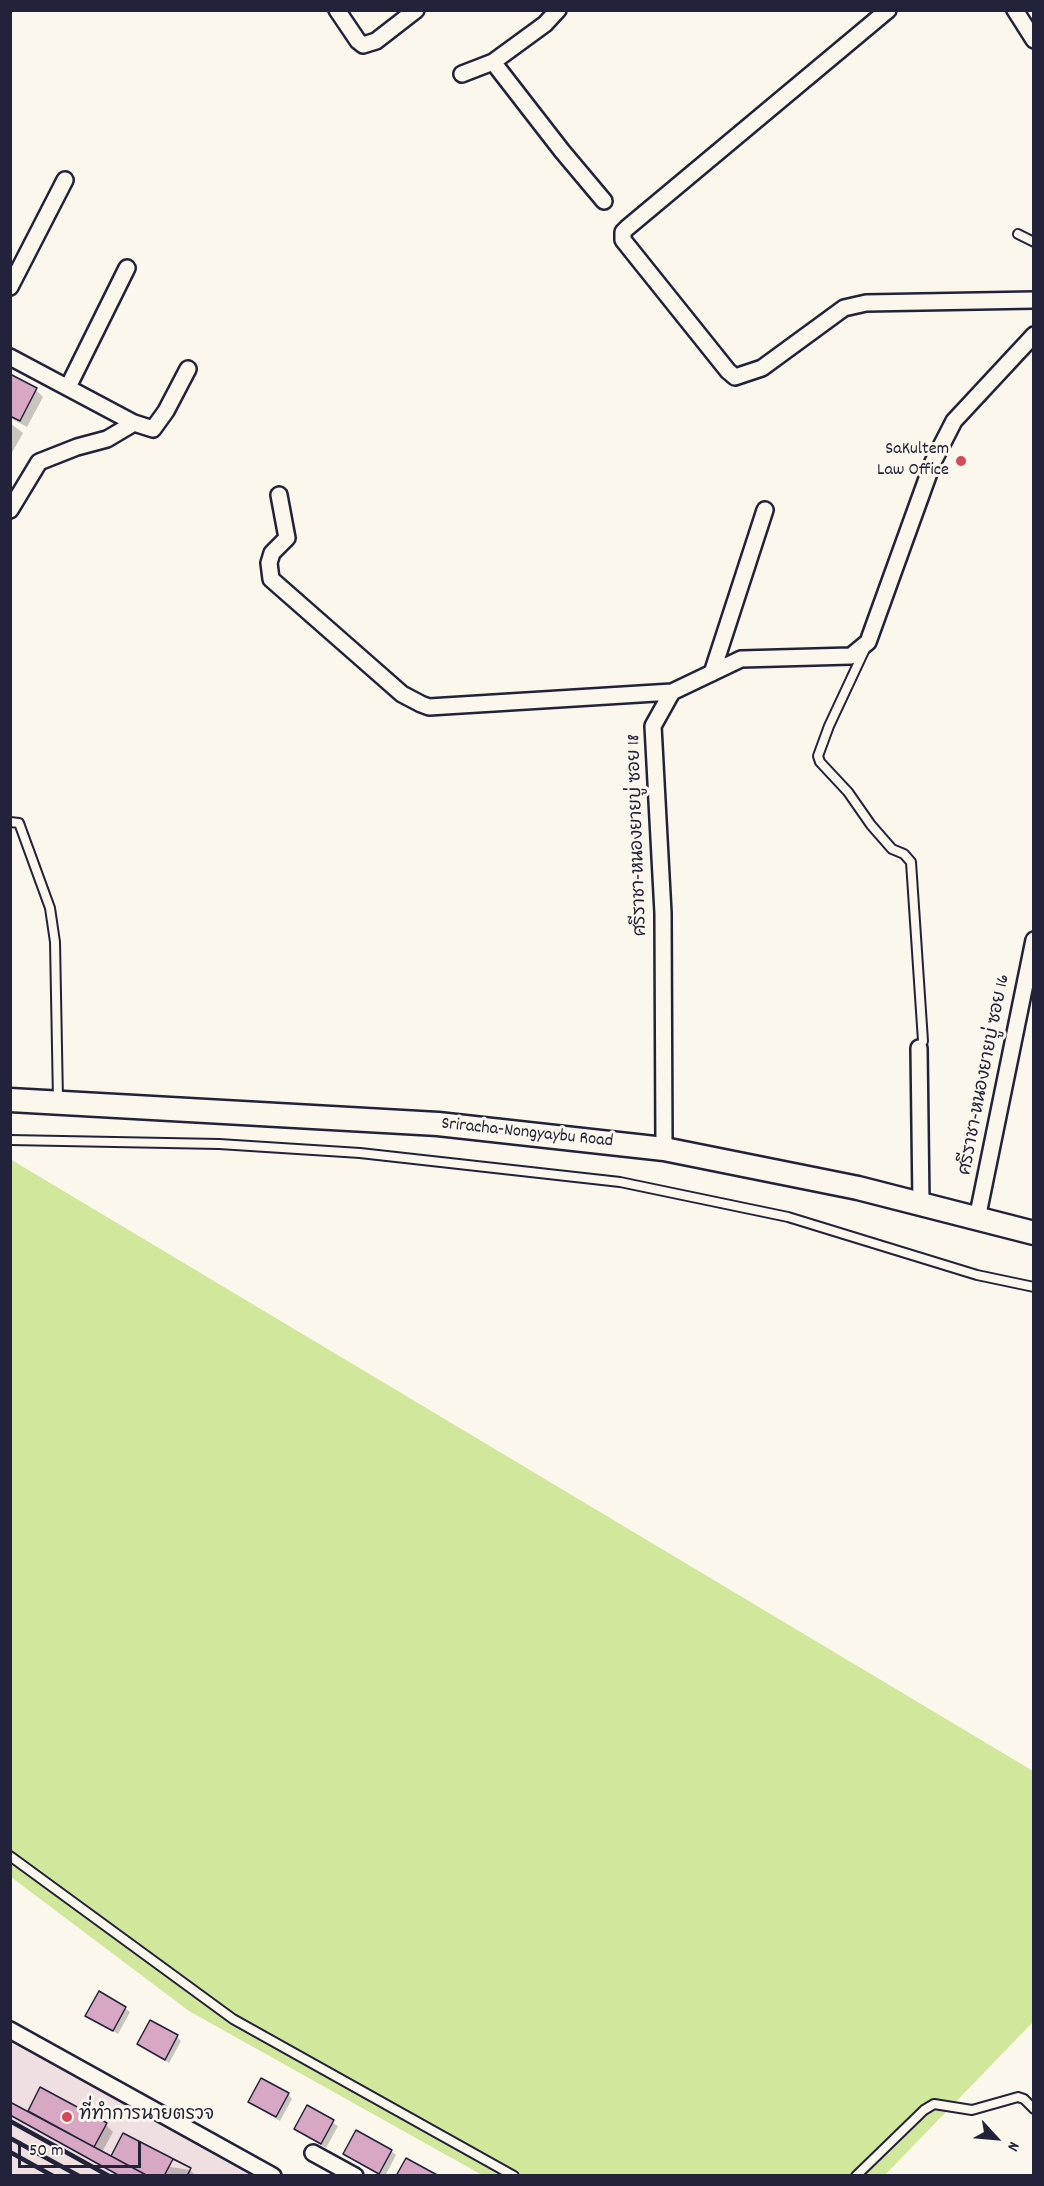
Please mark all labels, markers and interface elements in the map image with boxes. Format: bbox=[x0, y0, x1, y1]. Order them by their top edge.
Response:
place label: SaKultem Law Office bbox=[877, 440, 949, 482]
marker: SaKultem Law Office bbox=[954, 454, 968, 468]
street label: ศรีราชา-หนองยายบู่ ซอย 18 bbox=[625, 733, 653, 937]
street label: ศรีราชา-หนองยายบู่ ซอย 16 bbox=[956, 973, 1016, 1177]
street label: Sriracha-Nongyaybu Road bbox=[440, 1114, 614, 1154]
place label: ที่ทำการนายตรวจ bbox=[79, 2106, 214, 2128]
north arrow bbox=[966, 2108, 1026, 2168]
marker: ที่ทำการนายตรวจ bbox=[60, 2110, 74, 2124]
scale bar bbox=[21, 2129, 144, 2167]
text: N bbox=[1001, 2138, 1025, 2155]
text: 50 m bbox=[29, 2139, 64, 2164]

